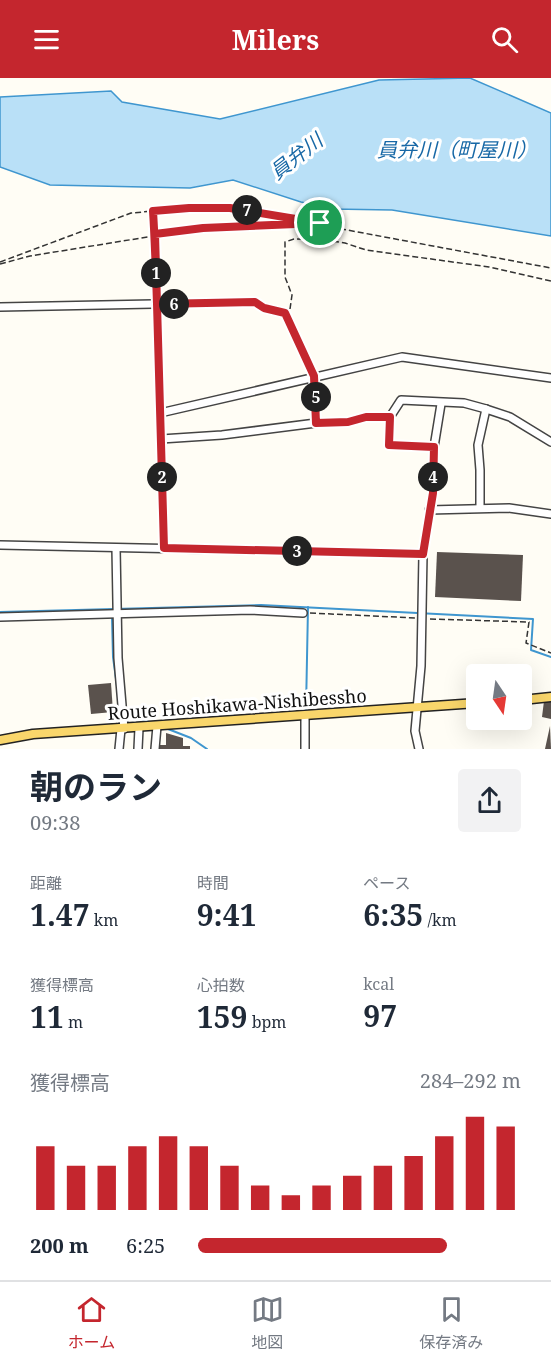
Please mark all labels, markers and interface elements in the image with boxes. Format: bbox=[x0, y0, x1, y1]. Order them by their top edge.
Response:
text: Milers bbox=[232, 21, 319, 58]
icon: menu bbox=[30, 23, 63, 56]
icon: search bbox=[488, 23, 521, 56]
water label: 員弁川 bbox=[264, 126, 330, 185]
water label: 員弁川（町屋川） bbox=[377, 136, 537, 163]
pin: 7 bbox=[232, 195, 262, 225]
pin bbox=[294, 197, 345, 248]
text: 7 bbox=[242, 199, 252, 221]
icon: arrive bbox=[303, 206, 336, 239]
pin: 1 bbox=[141, 258, 171, 288]
text: 1 bbox=[151, 262, 161, 284]
pin: 6 bbox=[159, 289, 189, 319]
text: 6 bbox=[169, 293, 179, 315]
pin: 5 bbox=[301, 382, 331, 412]
text: 5 bbox=[311, 386, 321, 408]
pin: 2 bbox=[147, 462, 177, 492]
pin: 4 bbox=[418, 462, 448, 492]
text: 2 bbox=[157, 466, 167, 488]
text: 4 bbox=[428, 466, 438, 488]
pin: 3 bbox=[282, 536, 312, 566]
text: 3 bbox=[292, 540, 302, 562]
north arrow bbox=[466, 664, 532, 730]
map controls bbox=[466, 664, 532, 730]
street label: Route Hoshikawa-Nishibessho bbox=[107, 683, 367, 725]
text: 朝のラン bbox=[30, 764, 162, 809]
button: share bbox=[458, 769, 521, 832]
text: 09:38 bbox=[30, 809, 80, 836]
text: 距離 bbox=[30, 872, 62, 894]
text: 時間 bbox=[197, 872, 229, 894]
text: ペース bbox=[363, 872, 411, 894]
text: 1.47 bbox=[30, 894, 90, 935]
text: 9:41 bbox=[197, 894, 257, 935]
text: 6:35 bbox=[363, 894, 423, 935]
text: km bbox=[90, 909, 118, 931]
text: /km bbox=[423, 909, 457, 931]
text: kcal bbox=[363, 973, 394, 995]
text: 獲得標高 bbox=[30, 974, 94, 996]
text: 心拍数 bbox=[197, 974, 245, 996]
text: 97 bbox=[363, 995, 397, 1036]
text: 11 bbox=[30, 996, 64, 1037]
text: 159 bbox=[197, 996, 248, 1037]
text: m bbox=[64, 1011, 83, 1033]
text: bpm bbox=[248, 1011, 286, 1033]
text: 284–292 m bbox=[420, 1067, 521, 1094]
text: 獲得標高 bbox=[30, 1069, 110, 1096]
text: 200 m bbox=[30, 1232, 89, 1259]
text: 6:25 bbox=[126, 1232, 165, 1259]
tab: ホーム bbox=[68, 1293, 115, 1353]
tab: 地図 bbox=[251, 1293, 284, 1353]
tab: 保存済み bbox=[419, 1293, 483, 1353]

